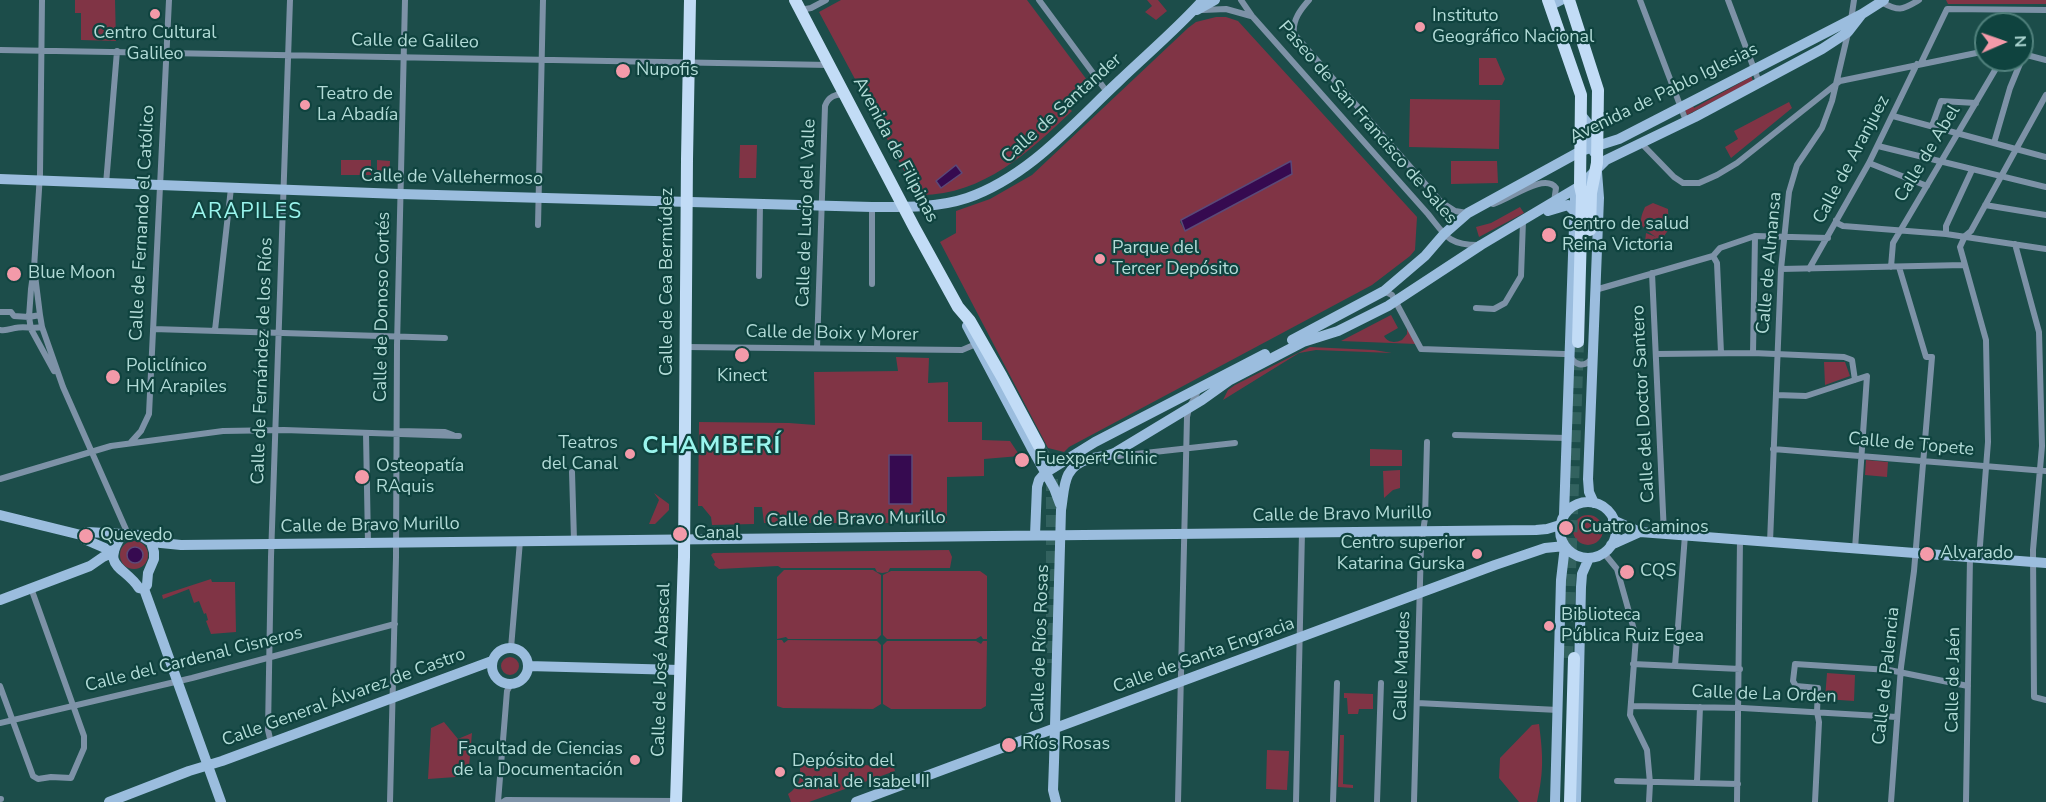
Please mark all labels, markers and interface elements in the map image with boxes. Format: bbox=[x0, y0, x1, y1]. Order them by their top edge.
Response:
place label: Instituto Geográfico Nacional bbox=[1432, 6, 1594, 48]
marker: Centro Cultural Galileo bbox=[148, 7, 162, 21]
north arrow bbox=[1974, 12, 2034, 72]
street label: Paseo de San Francisco de Sales bbox=[1273, 17, 1461, 229]
marker: Instituto Geográfico Nacional bbox=[1413, 20, 1427, 34]
place label: Centro Cultural Galileo bbox=[93, 23, 217, 66]
street label: Calle de Galileo bbox=[351, 30, 479, 54]
text: N bbox=[2009, 35, 2031, 48]
street label: Avenida de Pablo Iglesias bbox=[1566, 39, 1762, 149]
street label: Calle de Santander bbox=[997, 49, 1127, 169]
place label: Nupofis bbox=[636, 60, 699, 82]
marker: Nupofis bbox=[614, 62, 632, 80]
street label: Avenida de Filipinas bbox=[847, 74, 943, 226]
place label: Teatro de La Abadía bbox=[317, 84, 398, 127]
street label: Calle de Aranjuez bbox=[1809, 92, 1895, 228]
marker: Teatro de La Abadía bbox=[298, 98, 312, 112]
street label: Calle de Abel bbox=[1891, 102, 1965, 206]
street label: Calle de Fernando el Católico bbox=[126, 104, 160, 342]
street label: Calle de Lucio del Valle bbox=[793, 118, 821, 308]
street label: Calle de Vallehermoso bbox=[361, 166, 543, 190]
street label: Calle de Cea Bermúdez bbox=[657, 188, 679, 376]
street label: Calle de Almansa bbox=[1753, 191, 1787, 335]
district label: ARAPILES bbox=[191, 200, 303, 226]
street label: Calle de Donoso Cortés bbox=[371, 212, 395, 402]
place label: Centro de salud Reina Victoria bbox=[1562, 214, 1689, 256]
marker: Centro de salud Reina Victoria bbox=[1540, 226, 1558, 244]
street label: Calle de Fernández de los Ríos bbox=[248, 237, 278, 485]
place label: Parque del Tercer Depósito bbox=[1112, 238, 1239, 280]
marker: Parque del Tercer Depósito bbox=[1093, 252, 1107, 266]
place label: Blue Moon bbox=[28, 263, 115, 285]
marker: Blue Moon bbox=[5, 265, 23, 283]
street label: Calle del Doctor Santero bbox=[1628, 305, 1660, 503]
street label: Calle de Boix y Morer bbox=[745, 322, 919, 346]
marker: Kinect bbox=[733, 346, 751, 364]
place label: Policlínico HM Arapiles bbox=[126, 356, 227, 398]
place label: Kinect bbox=[717, 366, 767, 388]
marker: Policlínico HM Arapiles bbox=[104, 368, 122, 386]
street label: Calle de Topete bbox=[1847, 429, 1975, 461]
place label: Teatros del Canal bbox=[542, 433, 618, 476]
district label: CHAMBERÍ bbox=[642, 433, 782, 461]
marker: Teatros del Canal bbox=[623, 447, 637, 461]
place label: Fuexpert Clinic bbox=[1036, 449, 1157, 471]
marker: Fuexpert Clinic bbox=[1013, 451, 1031, 469]
place label: Osteopatía RAquis bbox=[376, 456, 464, 498]
marker: Osteopatía RAquis bbox=[353, 468, 371, 486]
street label: Calle de Bravo Murillo bbox=[1252, 503, 1432, 527]
street label: Calle de Bravo Murillo bbox=[766, 508, 946, 532]
street label: Calle de Bravo Murillo bbox=[280, 514, 460, 538]
place label: Cuatro Caminos bbox=[1580, 517, 1709, 539]
marker: Cuatro Caminos bbox=[1557, 519, 1575, 537]
place label: Canal bbox=[694, 523, 740, 545]
place label: Quevedo bbox=[100, 525, 173, 547]
marker: Canal bbox=[671, 525, 689, 543]
marker: Quevedo bbox=[77, 527, 95, 545]
place label: Centro superior Katarina Gurska bbox=[1337, 533, 1465, 576]
place label: Alvarado bbox=[1940, 543, 2013, 565]
marker: Alvarado bbox=[1918, 545, 1936, 563]
marker: Centro superior Katarina Gurska bbox=[1470, 547, 1484, 561]
place label: CQS bbox=[1640, 561, 1677, 583]
marker: CQS bbox=[1618, 563, 1636, 581]
street label: Calle de Ríos Rosas bbox=[1027, 564, 1055, 724]
street label: Calle de José Abascal bbox=[648, 582, 676, 758]
place label: Biblioteca Pública Ruiz Egea bbox=[1561, 605, 1704, 648]
street label: Calle de Palencia bbox=[1869, 606, 1905, 746]
street label: Calle Maudes bbox=[1390, 611, 1416, 721]
street label: Calle de Santa Engracia bbox=[1110, 613, 1298, 699]
marker: Biblioteca Pública Ruiz Egea bbox=[1542, 619, 1556, 633]
street label: Calle del Cardenal Cisneros bbox=[83, 623, 305, 697]
street label: Calle de Jaén bbox=[1942, 627, 1966, 733]
street label: Calle General Álvarez de Castro bbox=[219, 644, 469, 752]
street label: Calle de La Orden bbox=[1691, 682, 1837, 708]
place label: Ríos Rosas bbox=[1022, 734, 1110, 756]
marker: Ríos Rosas bbox=[1000, 736, 1018, 754]
place label: Facultad de Ciencias de la Documentación bbox=[453, 739, 623, 782]
place label: Depósito del Canal de Isabel II bbox=[792, 751, 930, 794]
marker: Facultad de Ciencias de la Documentación bbox=[628, 753, 642, 767]
marker: Depósito del Canal de Isabel II bbox=[773, 765, 787, 779]

